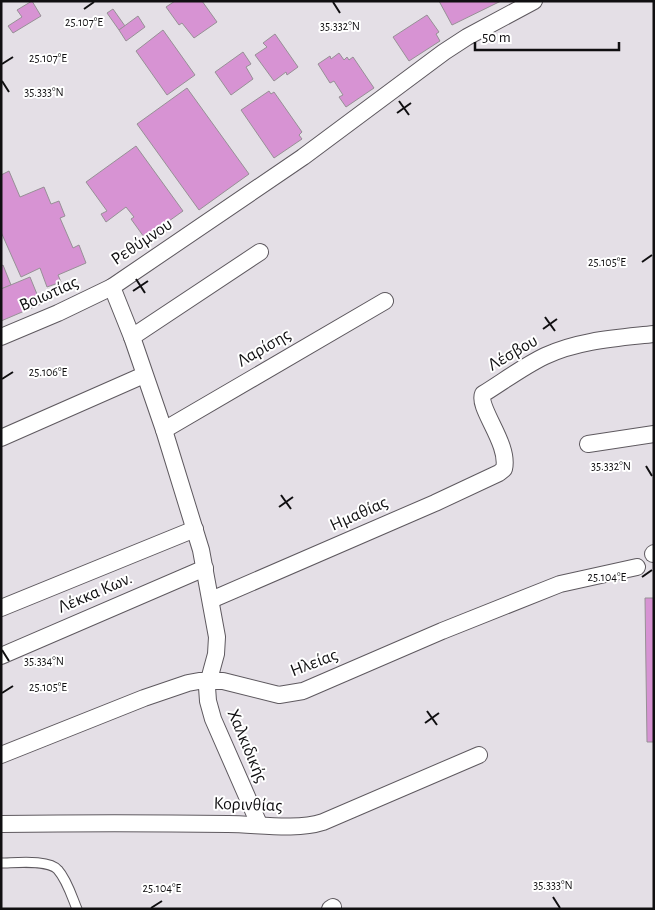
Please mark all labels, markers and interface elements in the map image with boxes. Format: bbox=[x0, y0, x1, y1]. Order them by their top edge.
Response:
text: 25.107°E bbox=[65, 16, 103, 28]
text: 35.332°N bbox=[320, 20, 360, 32]
scale bar bbox=[475, 20, 619, 52]
text: 50 m bbox=[482, 30, 511, 45]
text: 25.107°E bbox=[29, 52, 67, 64]
text: 35.333°N bbox=[24, 86, 64, 98]
street label: Ρεθύμνου bbox=[108, 215, 176, 269]
text: 25.105°E bbox=[588, 256, 626, 268]
street label: Βοιωτίας bbox=[17, 272, 81, 315]
street label: Λαρίσης bbox=[234, 325, 294, 370]
street label: Λέσβου bbox=[485, 332, 541, 374]
text: 25.106°E bbox=[29, 366, 68, 378]
text: 35.332°N bbox=[591, 460, 631, 472]
street label: Ημαθίας bbox=[327, 492, 391, 535]
street label: Λέκκα Κων. bbox=[55, 569, 135, 617]
text: 25.104°E bbox=[588, 571, 627, 583]
street label: Ηλείας bbox=[287, 645, 340, 680]
text: 35.334°N bbox=[24, 655, 64, 667]
text: 25.105°E bbox=[29, 681, 67, 693]
street label: Χαλκιδικής bbox=[224, 707, 270, 785]
street label: Κορινθίας bbox=[213, 794, 283, 815]
text: 35.333°N bbox=[533, 879, 573, 891]
text: 25.104°E bbox=[143, 882, 182, 894]

